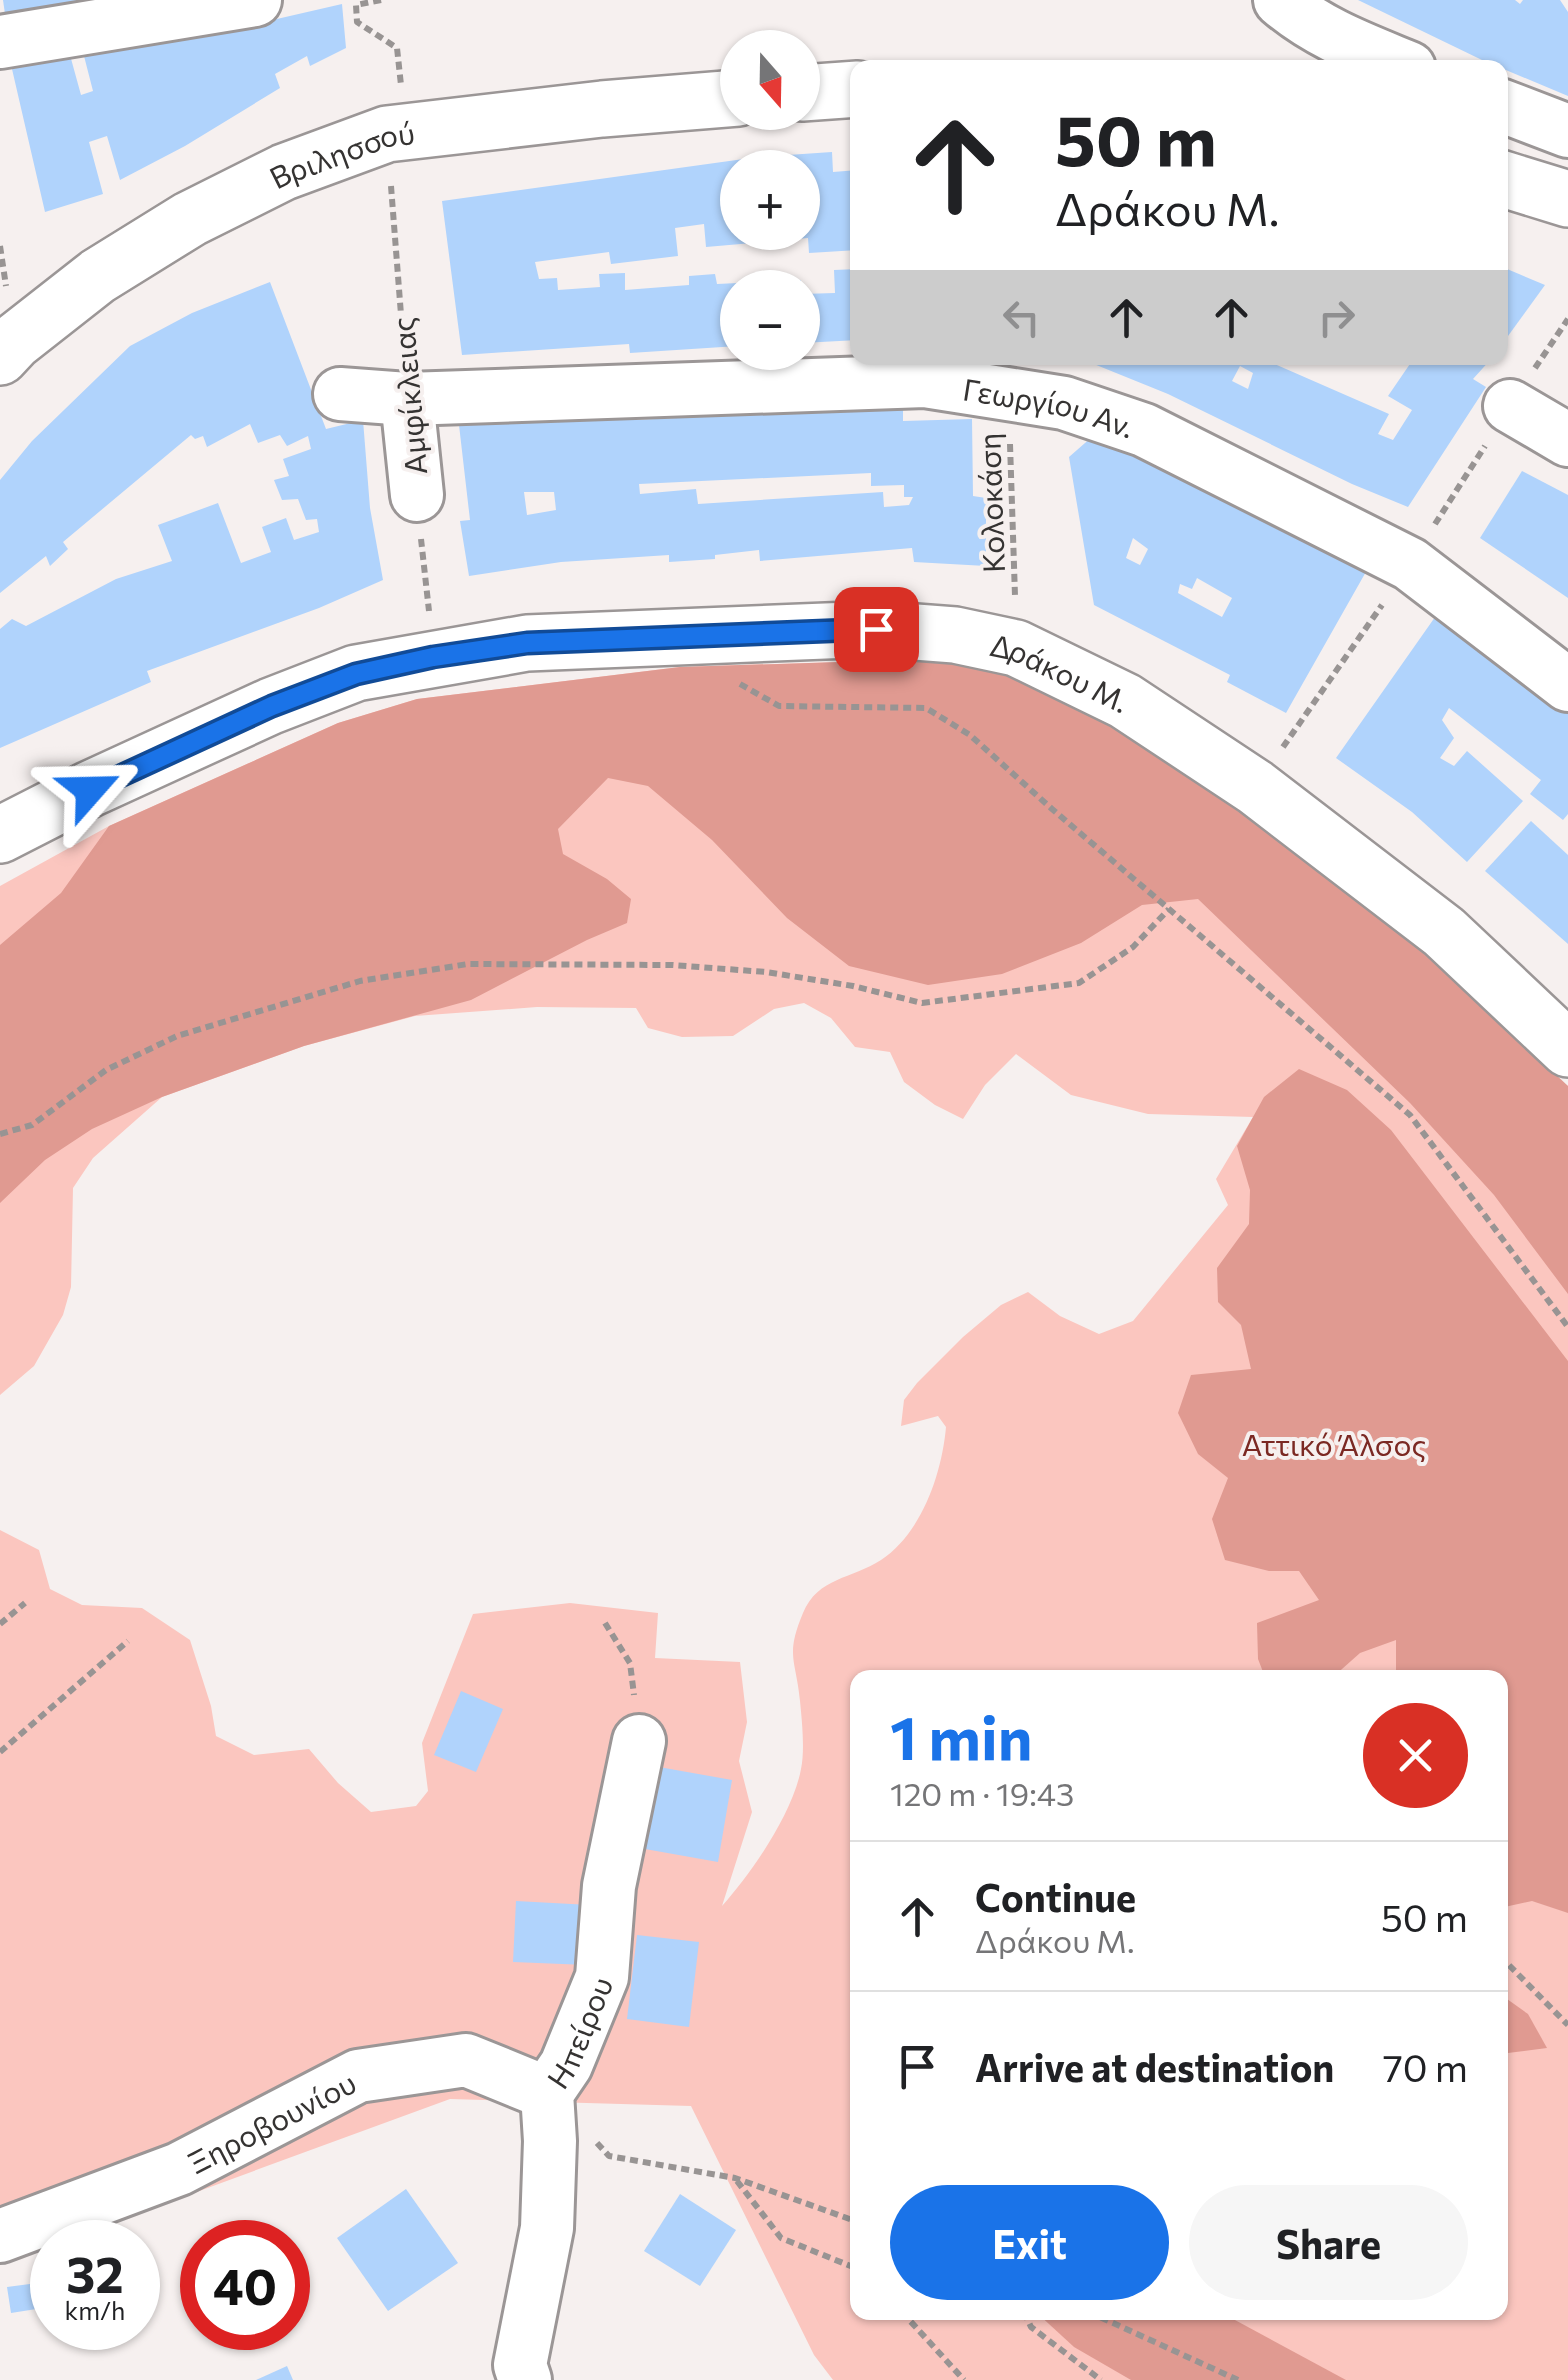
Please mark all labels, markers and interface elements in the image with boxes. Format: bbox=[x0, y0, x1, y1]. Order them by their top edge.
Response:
north arrow bbox=[720, 30, 820, 130]
map controls bbox=[720, 30, 820, 370]
text: 50 m bbox=[1055, 95, 1217, 180]
icon: ahead bbox=[890, 100, 1020, 230]
street label: Βριλησσού bbox=[263, 112, 416, 195]
button: + bbox=[720, 150, 820, 250]
text: Δράκου Μ. bbox=[1055, 180, 1279, 235]
button: − bbox=[720, 270, 820, 370]
icon: left bbox=[994, 290, 1049, 345]
icon: ahead bbox=[1099, 290, 1154, 345]
icon: ahead bbox=[1204, 290, 1259, 345]
icon: right bbox=[1309, 290, 1364, 345]
street label: Αμφίκλειας bbox=[383, 316, 433, 476]
street label: Γεωργίου Αν. bbox=[961, 369, 1139, 444]
street label: Κολοκάση bbox=[969, 432, 1011, 574]
pin bbox=[834, 587, 919, 672]
icon: arrive bbox=[849, 602, 904, 657]
street label: Δράκου Μ. bbox=[987, 625, 1136, 719]
position arrow bbox=[38, 738, 142, 842]
park label: Αττικό Άλσος bbox=[1242, 1425, 1426, 1462]
text: 1 min bbox=[890, 1699, 1032, 1772]
button: close bbox=[1363, 1703, 1468, 1808]
text: 120 m · 19:43 bbox=[890, 1773, 1074, 1813]
text: Continue bbox=[975, 1873, 1136, 1920]
icon: ahead bbox=[890, 1889, 945, 1944]
text: 50 m bbox=[1381, 1893, 1468, 1940]
text: Δράκου Μ. bbox=[975, 1920, 1135, 1960]
street label: Ηπείρου bbox=[538, 1971, 619, 2095]
icon: arrive bbox=[890, 2039, 945, 2094]
text: Arrive at destination bbox=[975, 2043, 1334, 2090]
text: 70 m bbox=[1383, 2043, 1468, 2090]
street label: Ξηροβουνίου bbox=[181, 2062, 361, 2180]
button: Exit bbox=[890, 2185, 1169, 2300]
button: Share bbox=[1189, 2185, 1468, 2300]
speed limit sign: 40 bbox=[180, 2220, 310, 2350]
text: 32 bbox=[66, 2242, 124, 2303]
text: km/h bbox=[65, 2295, 125, 2325]

